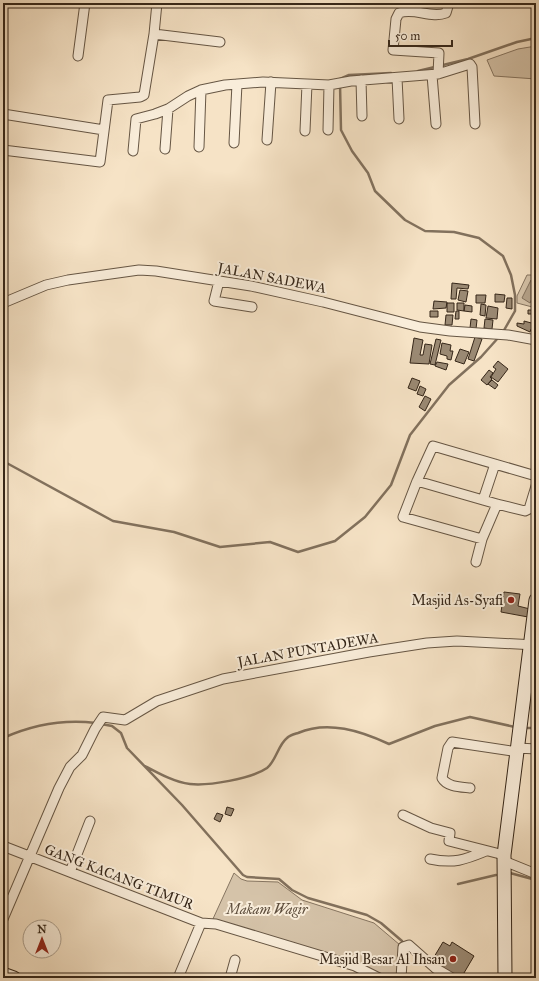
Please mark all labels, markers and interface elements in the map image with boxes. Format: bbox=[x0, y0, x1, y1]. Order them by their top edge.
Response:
scale bar bbox=[389, 22, 452, 48]
text: 50 m bbox=[395, 29, 420, 43]
street label: JALAN SADEWA bbox=[214, 259, 328, 298]
place label: Masjid As-Syafi bbox=[412, 592, 504, 609]
marker: Masjid As-Syafi bbox=[506, 595, 516, 605]
street label: JALAN PUNTADEWA bbox=[234, 629, 380, 672]
street label: GANG KACANG TIMUR bbox=[42, 841, 197, 914]
park label: Makam Wagir bbox=[224, 901, 309, 918]
north arrow bbox=[22, 919, 62, 959]
text: N bbox=[37, 923, 47, 936]
place label: Masjid Besar Al Ihsan bbox=[319, 951, 445, 968]
marker: Masjid Besar Al Ihsan bbox=[448, 954, 458, 964]

